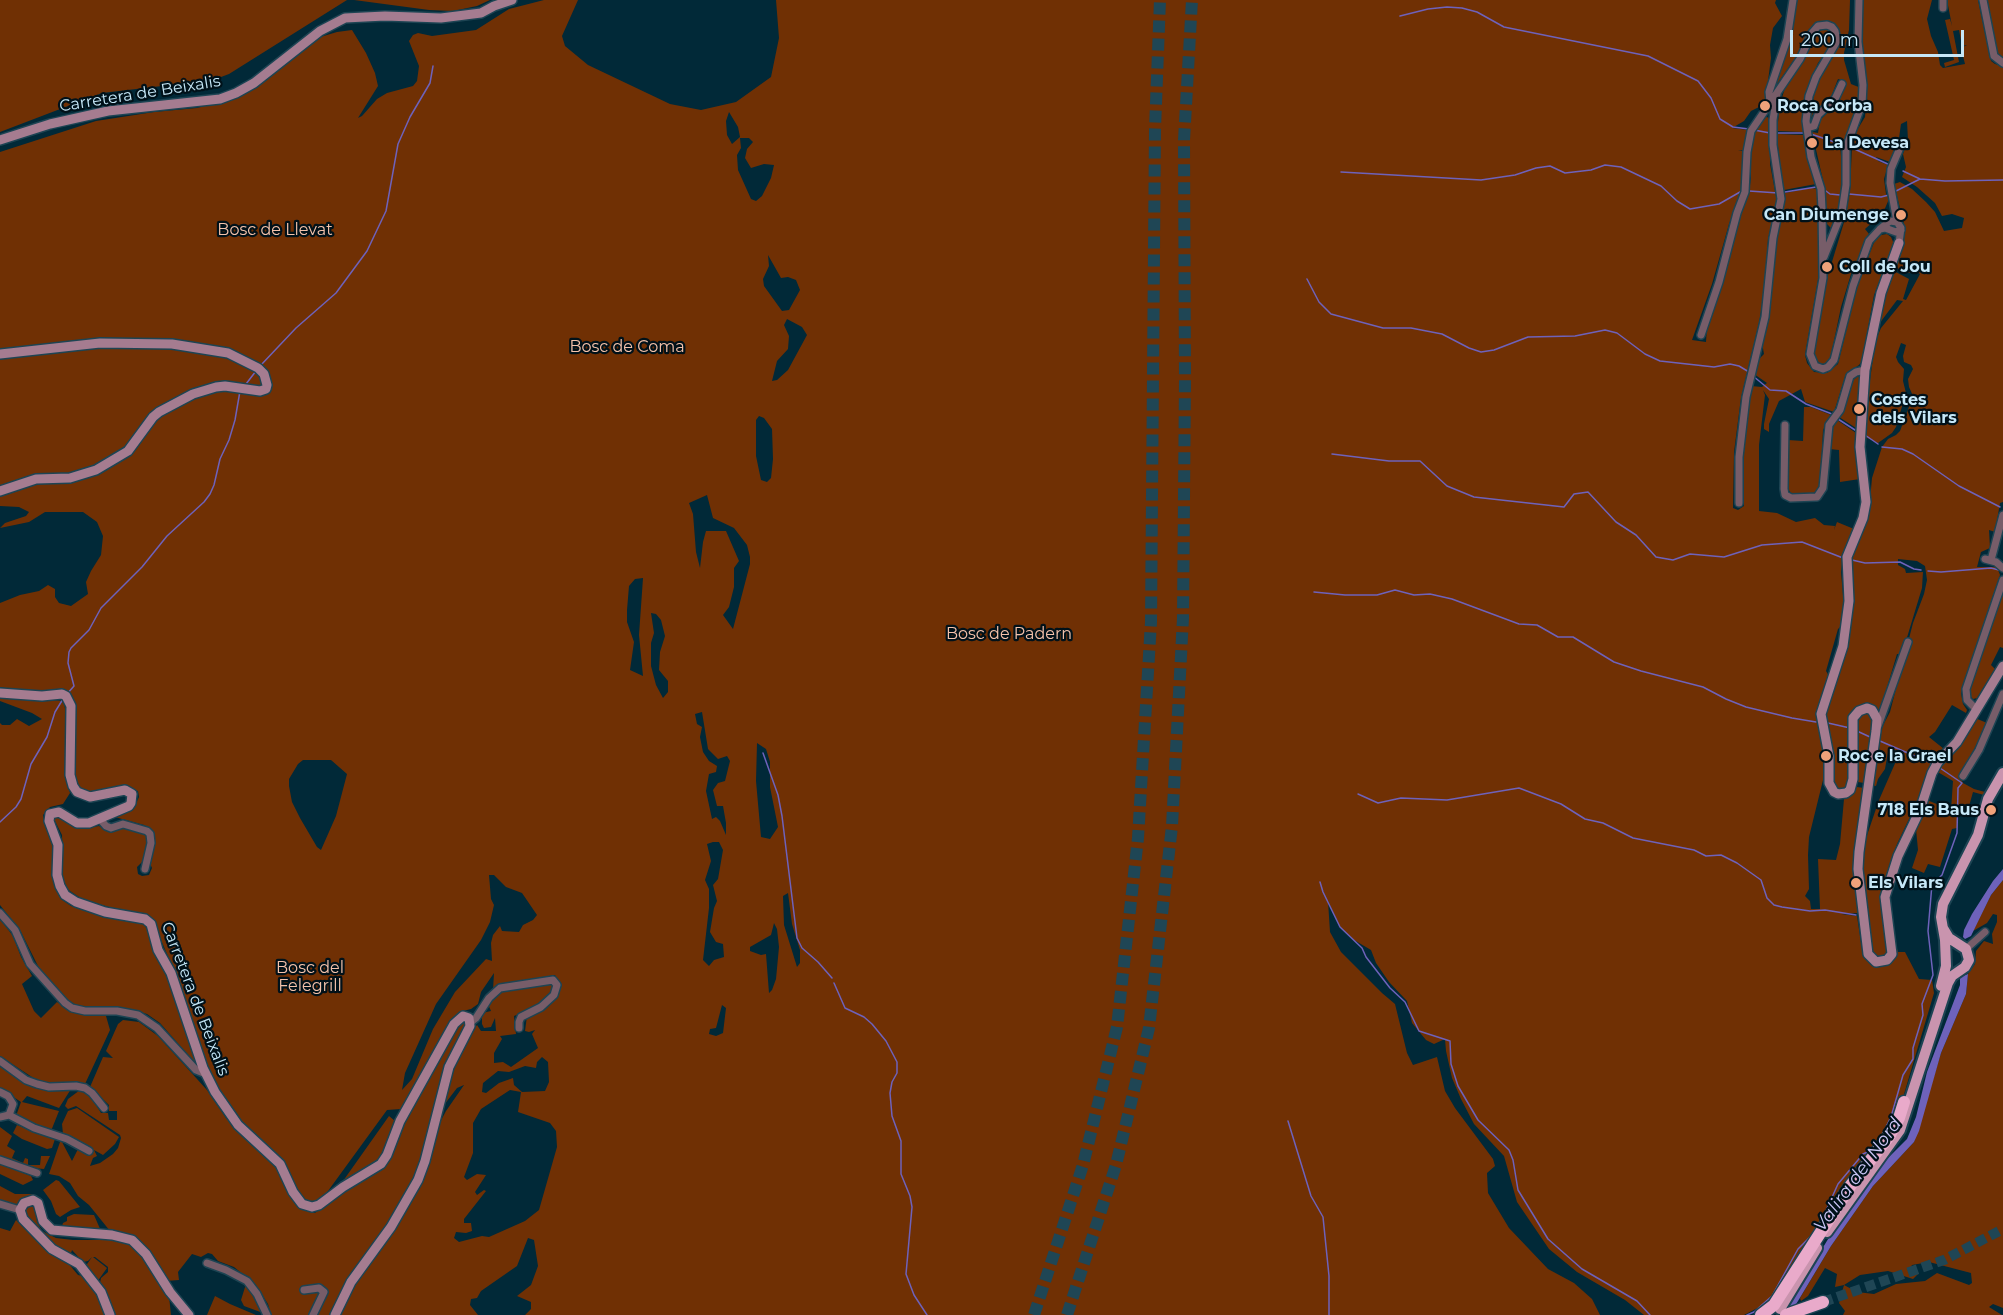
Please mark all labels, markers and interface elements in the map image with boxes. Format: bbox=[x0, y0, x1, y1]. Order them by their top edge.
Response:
scale bar bbox=[1793, 18, 1967, 56]
text: 200 m bbox=[1801, 29, 1859, 51]
street label: Carretera de Beixalis bbox=[58, 72, 222, 116]
place label: Roca Corba bbox=[1777, 96, 1872, 116]
marker: Roca Corba bbox=[1758, 99, 1772, 113]
place label: La Devesa bbox=[1824, 133, 1909, 153]
marker: La Devesa bbox=[1805, 136, 1819, 150]
place label: Can Diumenge bbox=[1764, 205, 1889, 225]
marker: Can Diumenge bbox=[1894, 208, 1908, 222]
park label: Bosc de Llevat bbox=[217, 220, 333, 240]
place label: Coll de Jou bbox=[1839, 257, 1931, 277]
marker: Coll de Jou bbox=[1820, 260, 1834, 274]
park label: Bosc de Coma bbox=[569, 337, 685, 357]
place label: Costes dels Vilars bbox=[1871, 390, 1957, 428]
marker: Costes dels Vilars bbox=[1852, 402, 1866, 416]
park label: Bosc de Padern bbox=[946, 624, 1072, 644]
place label: Roc e la Grael bbox=[1838, 746, 1952, 766]
marker: Roc e la Grael bbox=[1819, 749, 1833, 763]
place label: 718 Els Baus bbox=[1877, 800, 1979, 820]
marker: 718 Els Baus bbox=[1984, 803, 1998, 817]
place label: Els Vilars bbox=[1868, 873, 1943, 893]
marker: Els Vilars bbox=[1849, 876, 1863, 890]
street label: Carretera de Beixalis bbox=[157, 919, 233, 1079]
park label: Bosc del Felegrill bbox=[276, 958, 344, 996]
water label: Valira del Nord bbox=[1810, 1114, 1906, 1236]

